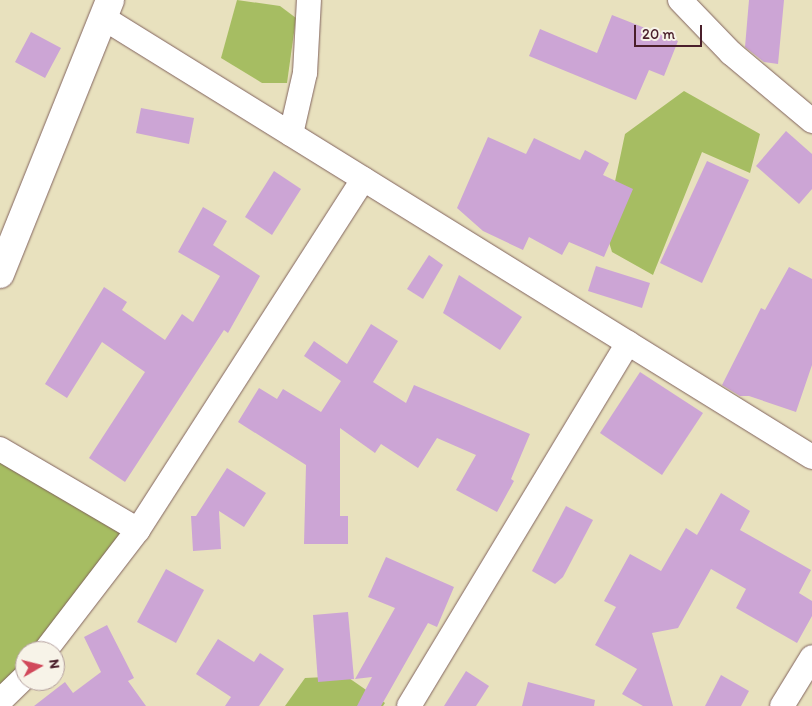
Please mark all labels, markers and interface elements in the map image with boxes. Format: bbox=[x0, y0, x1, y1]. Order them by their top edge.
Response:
scale bar bbox=[637, 15, 704, 47]
text: 20 m bbox=[642, 25, 675, 43]
north arrow bbox=[15, 641, 65, 691]
text: N bbox=[45, 658, 63, 670]

